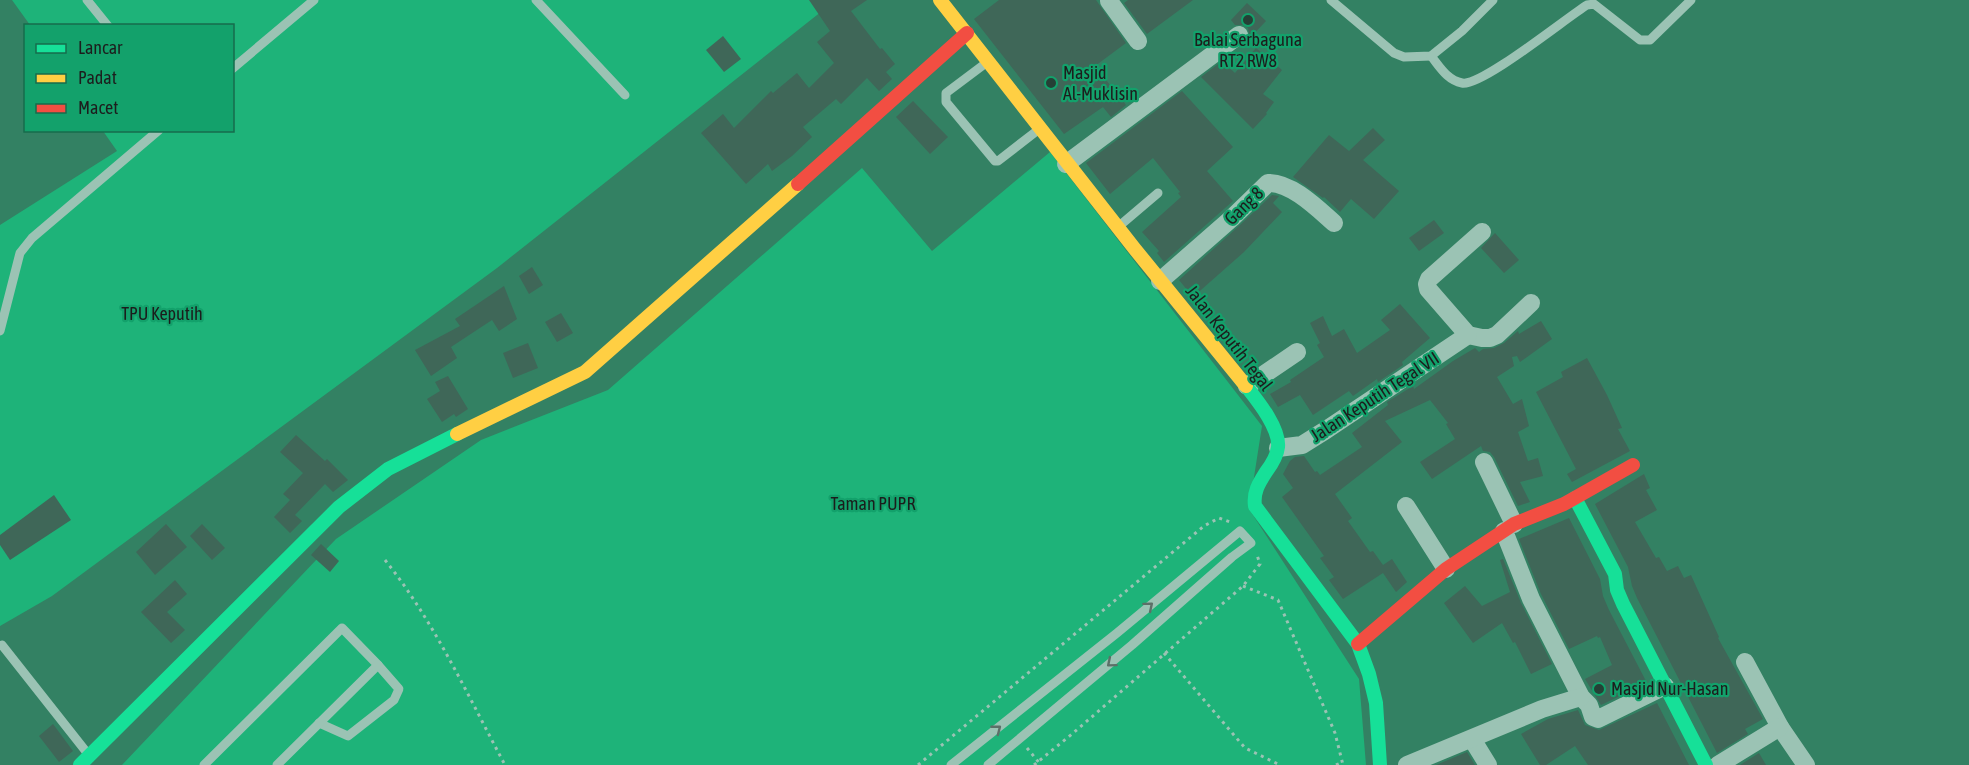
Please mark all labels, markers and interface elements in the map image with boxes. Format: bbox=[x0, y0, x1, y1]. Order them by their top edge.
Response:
marker: Balai Serbaguna RT2 RW8 bbox=[1241, 13, 1255, 27]
legend bbox=[24, 24, 234, 132]
place label: Balai Serbaguna RT2 RW8 bbox=[1194, 29, 1302, 71]
text: Lancar bbox=[78, 37, 123, 58]
place label: Masjid Al-Muklisin bbox=[1063, 62, 1138, 104]
text: Padat bbox=[78, 67, 117, 88]
marker: Masjid Al-Muklisin bbox=[1044, 76, 1058, 90]
text: Macet bbox=[78, 97, 118, 118]
street label: Gang 8 bbox=[1220, 182, 1267, 229]
street label: Jalan Keputih Tegal bbox=[1182, 281, 1277, 395]
park label: TPU Keputih bbox=[121, 303, 203, 324]
street label: Jalan Keputih Tegal VII bbox=[1307, 347, 1443, 446]
park label: Taman PUPR bbox=[831, 493, 915, 514]
one-way arrow bbox=[1142, 603, 1153, 614]
one-way arrow bbox=[1107, 655, 1118, 666]
place label: Masjid Nur-Hasan bbox=[1611, 678, 1728, 699]
marker: Masjid Nur-Hasan bbox=[1592, 682, 1606, 696]
one-way arrow bbox=[990, 725, 1001, 736]

